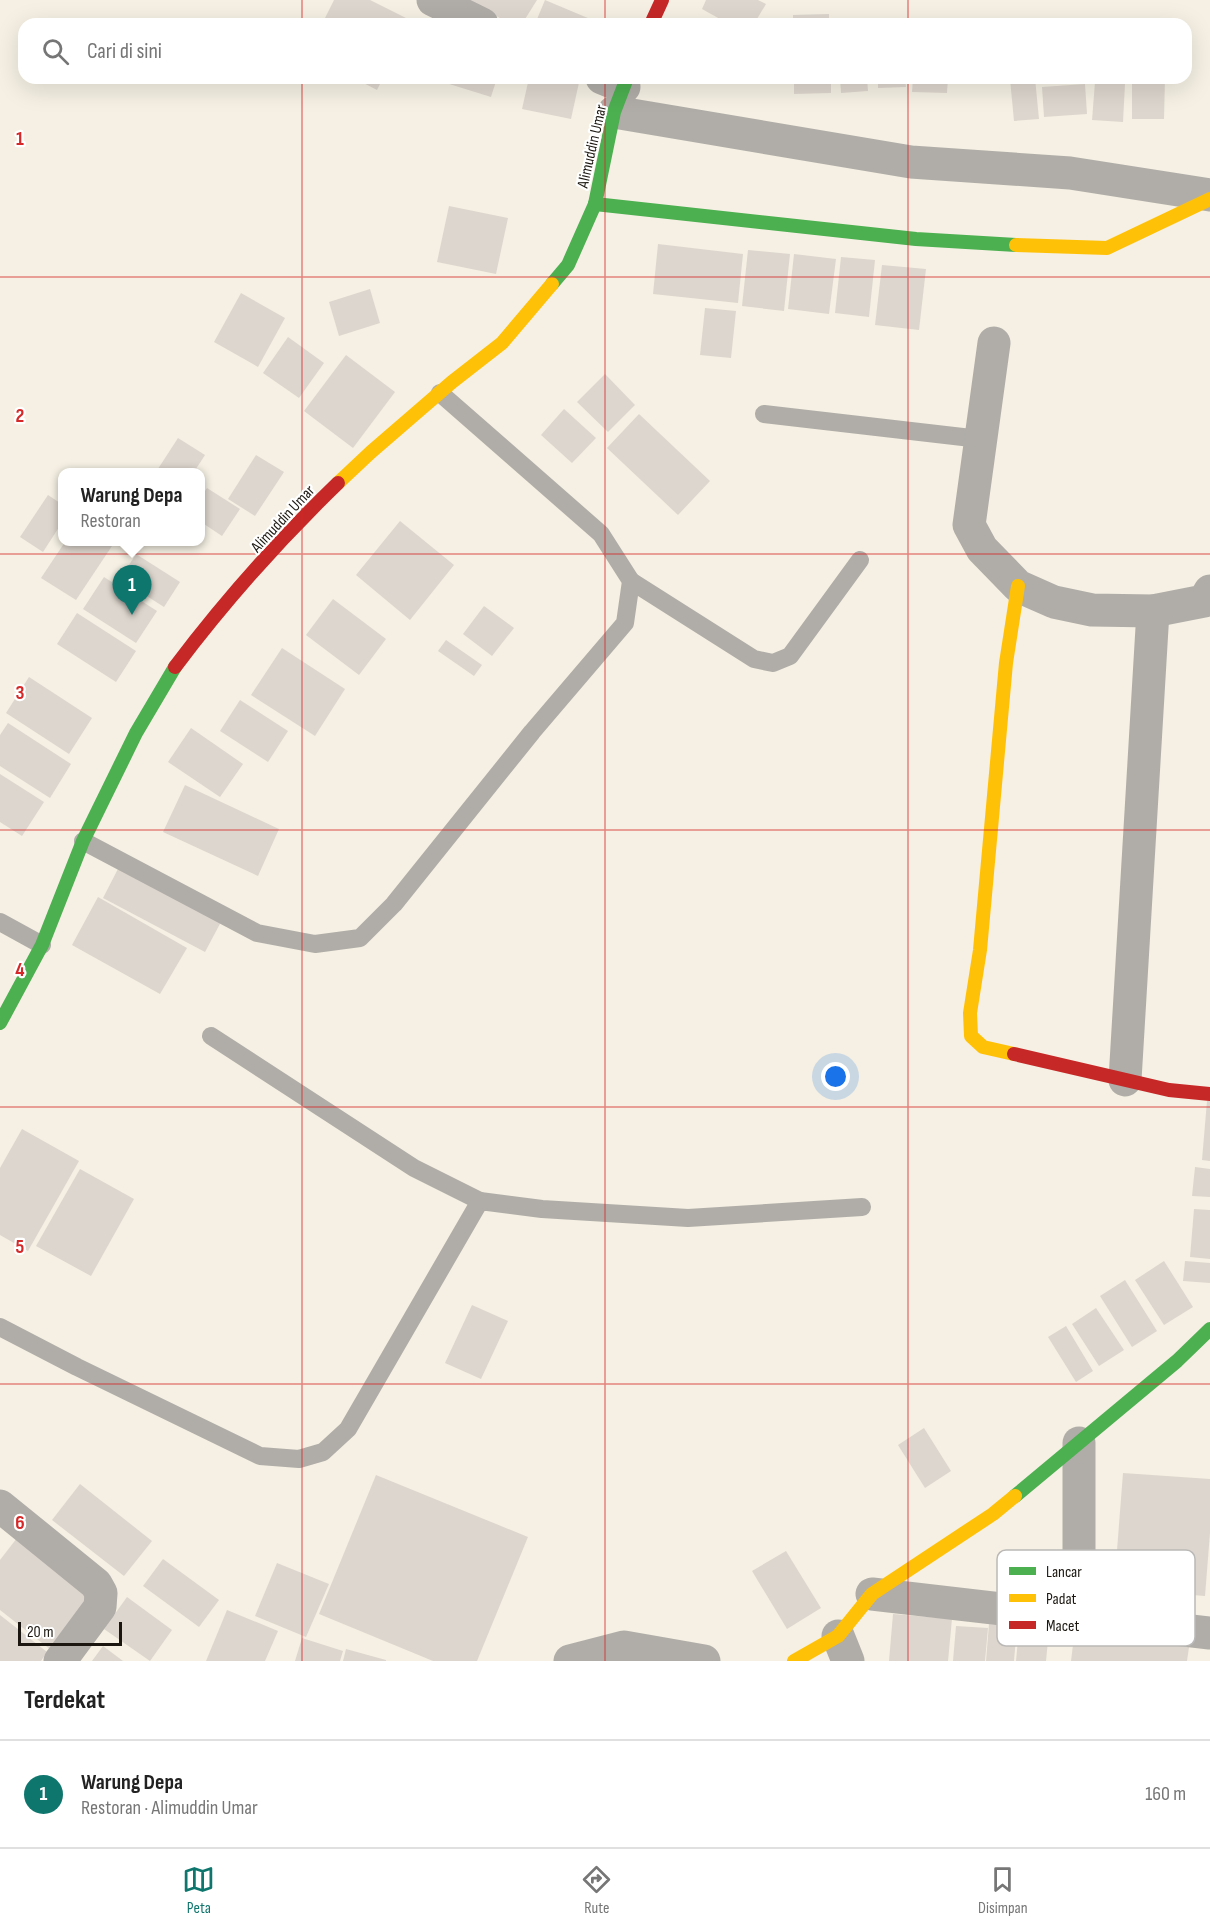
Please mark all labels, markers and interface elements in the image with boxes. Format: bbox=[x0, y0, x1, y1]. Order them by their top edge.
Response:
search box bbox=[18, 18, 1192, 84]
icon: search bbox=[39, 35, 72, 68]
text: Cari di sini bbox=[87, 38, 162, 65]
street label: Alimuddin Umar bbox=[573, 102, 611, 191]
text: 1 bbox=[16, 127, 24, 151]
text: 2 bbox=[16, 404, 24, 428]
popup bbox=[58, 468, 205, 546]
street label: Alimuddin Umar bbox=[246, 481, 319, 557]
text: Warung Depa bbox=[81, 482, 182, 509]
text: Restoran bbox=[81, 509, 141, 533]
pin: 1 bbox=[112, 566, 152, 615]
text: 3 bbox=[16, 681, 25, 705]
text: 4 bbox=[15, 958, 25, 982]
your location bbox=[821, 1062, 850, 1091]
text: 5 bbox=[16, 1235, 25, 1259]
text: 6 bbox=[15, 1511, 25, 1535]
legend bbox=[997, 1550, 1195, 1646]
text: Lancar bbox=[1046, 1563, 1082, 1582]
text: Padat bbox=[1046, 1590, 1077, 1609]
text: Macet bbox=[1046, 1617, 1079, 1636]
scale bar bbox=[18, 1619, 122, 1646]
text: 20 m bbox=[27, 1623, 54, 1642]
text: Terdekat bbox=[24, 1685, 105, 1716]
text: Warung Depa bbox=[81, 1769, 183, 1796]
text: 1 bbox=[40, 1782, 47, 1806]
text: 160 m bbox=[1145, 1782, 1186, 1806]
text: Restoran · Alimuddin Umar bbox=[81, 1796, 258, 1820]
tab: Peta bbox=[182, 1863, 215, 1918]
tab: Rute bbox=[580, 1863, 613, 1918]
tab: Disimpan bbox=[978, 1863, 1028, 1918]

